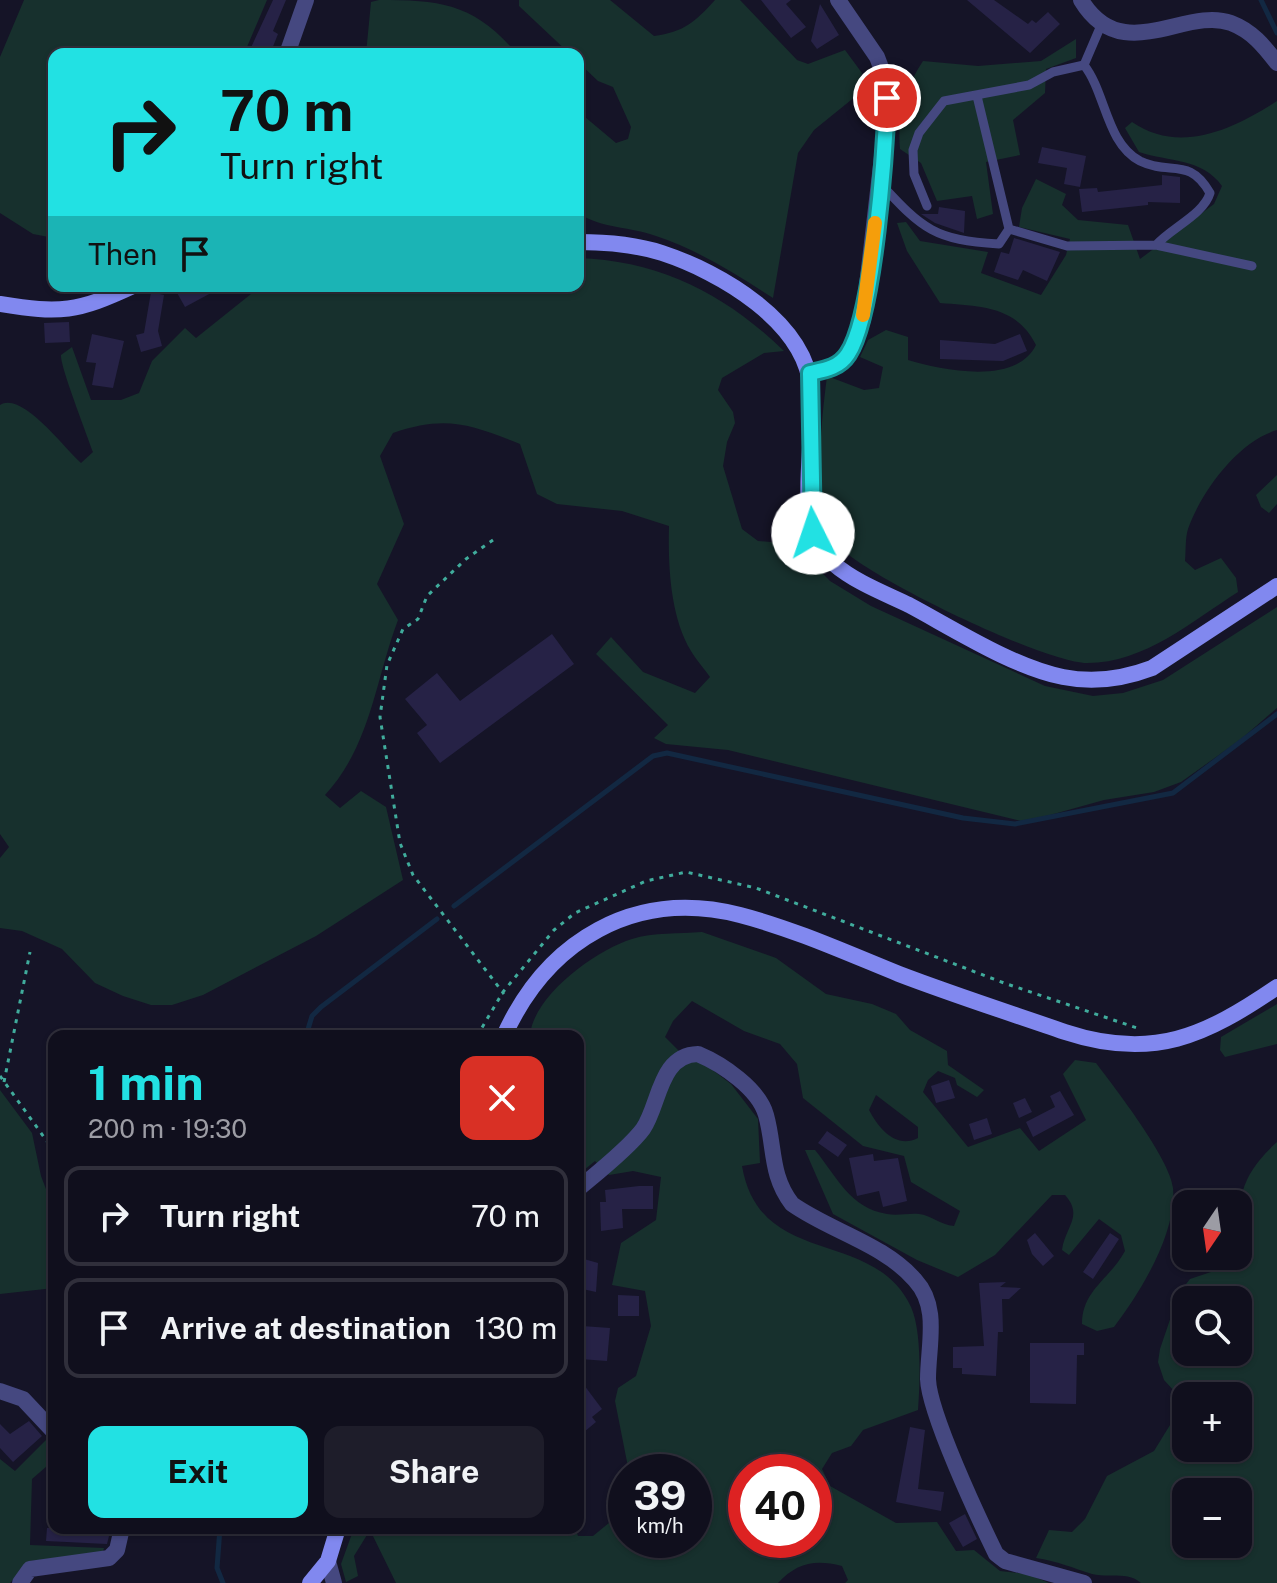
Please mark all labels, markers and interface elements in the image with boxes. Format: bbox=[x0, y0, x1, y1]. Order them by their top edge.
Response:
pin bbox=[853, 64, 921, 132]
icon: arrive bbox=[865, 76, 909, 120]
text: 70 m bbox=[220, 78, 353, 144]
icon: right bbox=[88, 80, 192, 184]
text: Turn right bbox=[220, 145, 383, 187]
icon: arrive bbox=[173, 232, 217, 276]
text: Then bbox=[88, 236, 157, 272]
position arrow bbox=[771, 491, 855, 575]
text: 1 min bbox=[88, 1054, 204, 1111]
button: close bbox=[460, 1056, 544, 1140]
text: 200 m · 19:30 bbox=[88, 1113, 247, 1144]
north arrow bbox=[1172, 1190, 1252, 1270]
map controls bbox=[1172, 1190, 1252, 1558]
icon: right bbox=[92, 1194, 136, 1238]
text: Turn right bbox=[160, 1198, 300, 1234]
text: 70 m bbox=[471, 1198, 540, 1234]
button: search bbox=[1172, 1286, 1252, 1366]
icon: arrive bbox=[92, 1306, 136, 1350]
text: Arrive at destination bbox=[160, 1310, 451, 1346]
text: 130 m bbox=[475, 1310, 557, 1346]
button: + bbox=[1172, 1382, 1252, 1462]
button: Exit bbox=[88, 1426, 308, 1518]
button: Share bbox=[324, 1426, 544, 1518]
speed limit sign: 40 bbox=[728, 1454, 832, 1558]
text: 39 bbox=[634, 1472, 686, 1519]
button: − bbox=[1172, 1478, 1252, 1558]
text: km/h bbox=[636, 1514, 684, 1538]

